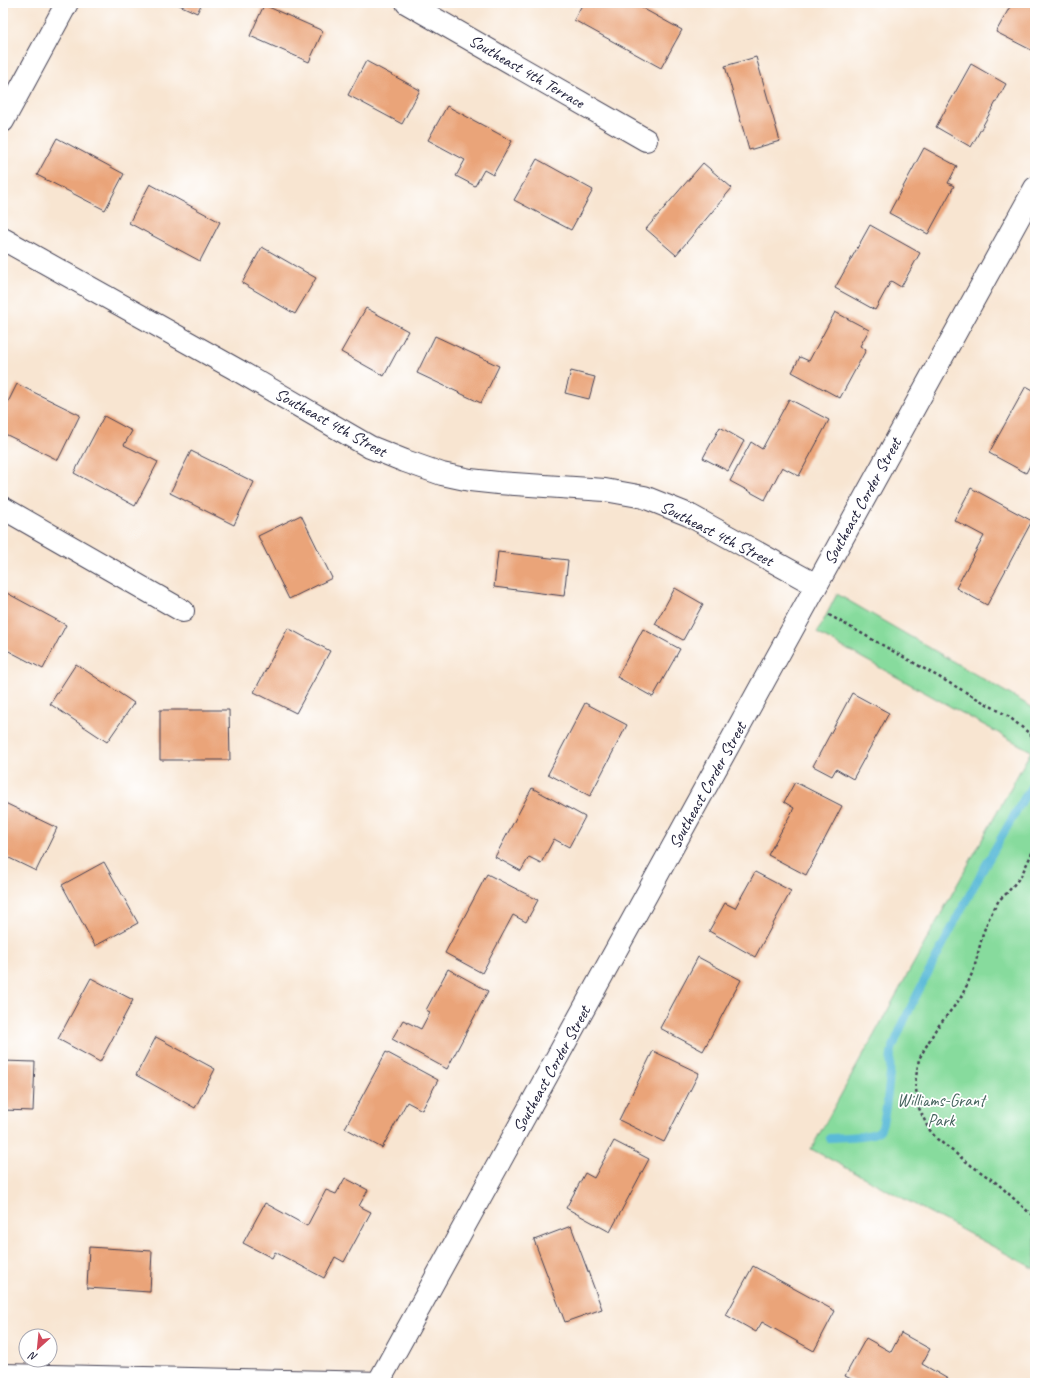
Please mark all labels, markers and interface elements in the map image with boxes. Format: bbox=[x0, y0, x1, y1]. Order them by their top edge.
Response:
street label: Southeast 4th Terrace bbox=[465, 30, 589, 114]
street label: Southeast 4th Street bbox=[271, 383, 392, 463]
street label: Southeast Corder Street bbox=[819, 432, 907, 568]
street label: Southeast 4th Street bbox=[657, 496, 779, 572]
street label: Southeast Corder Street bbox=[664, 716, 752, 852]
street label: Southeast Corder Street bbox=[508, 1000, 596, 1136]
park label: Williams-Grant Park bbox=[897, 1090, 987, 1131]
north arrow bbox=[18, 1328, 58, 1368]
text: N bbox=[25, 1348, 40, 1365]

